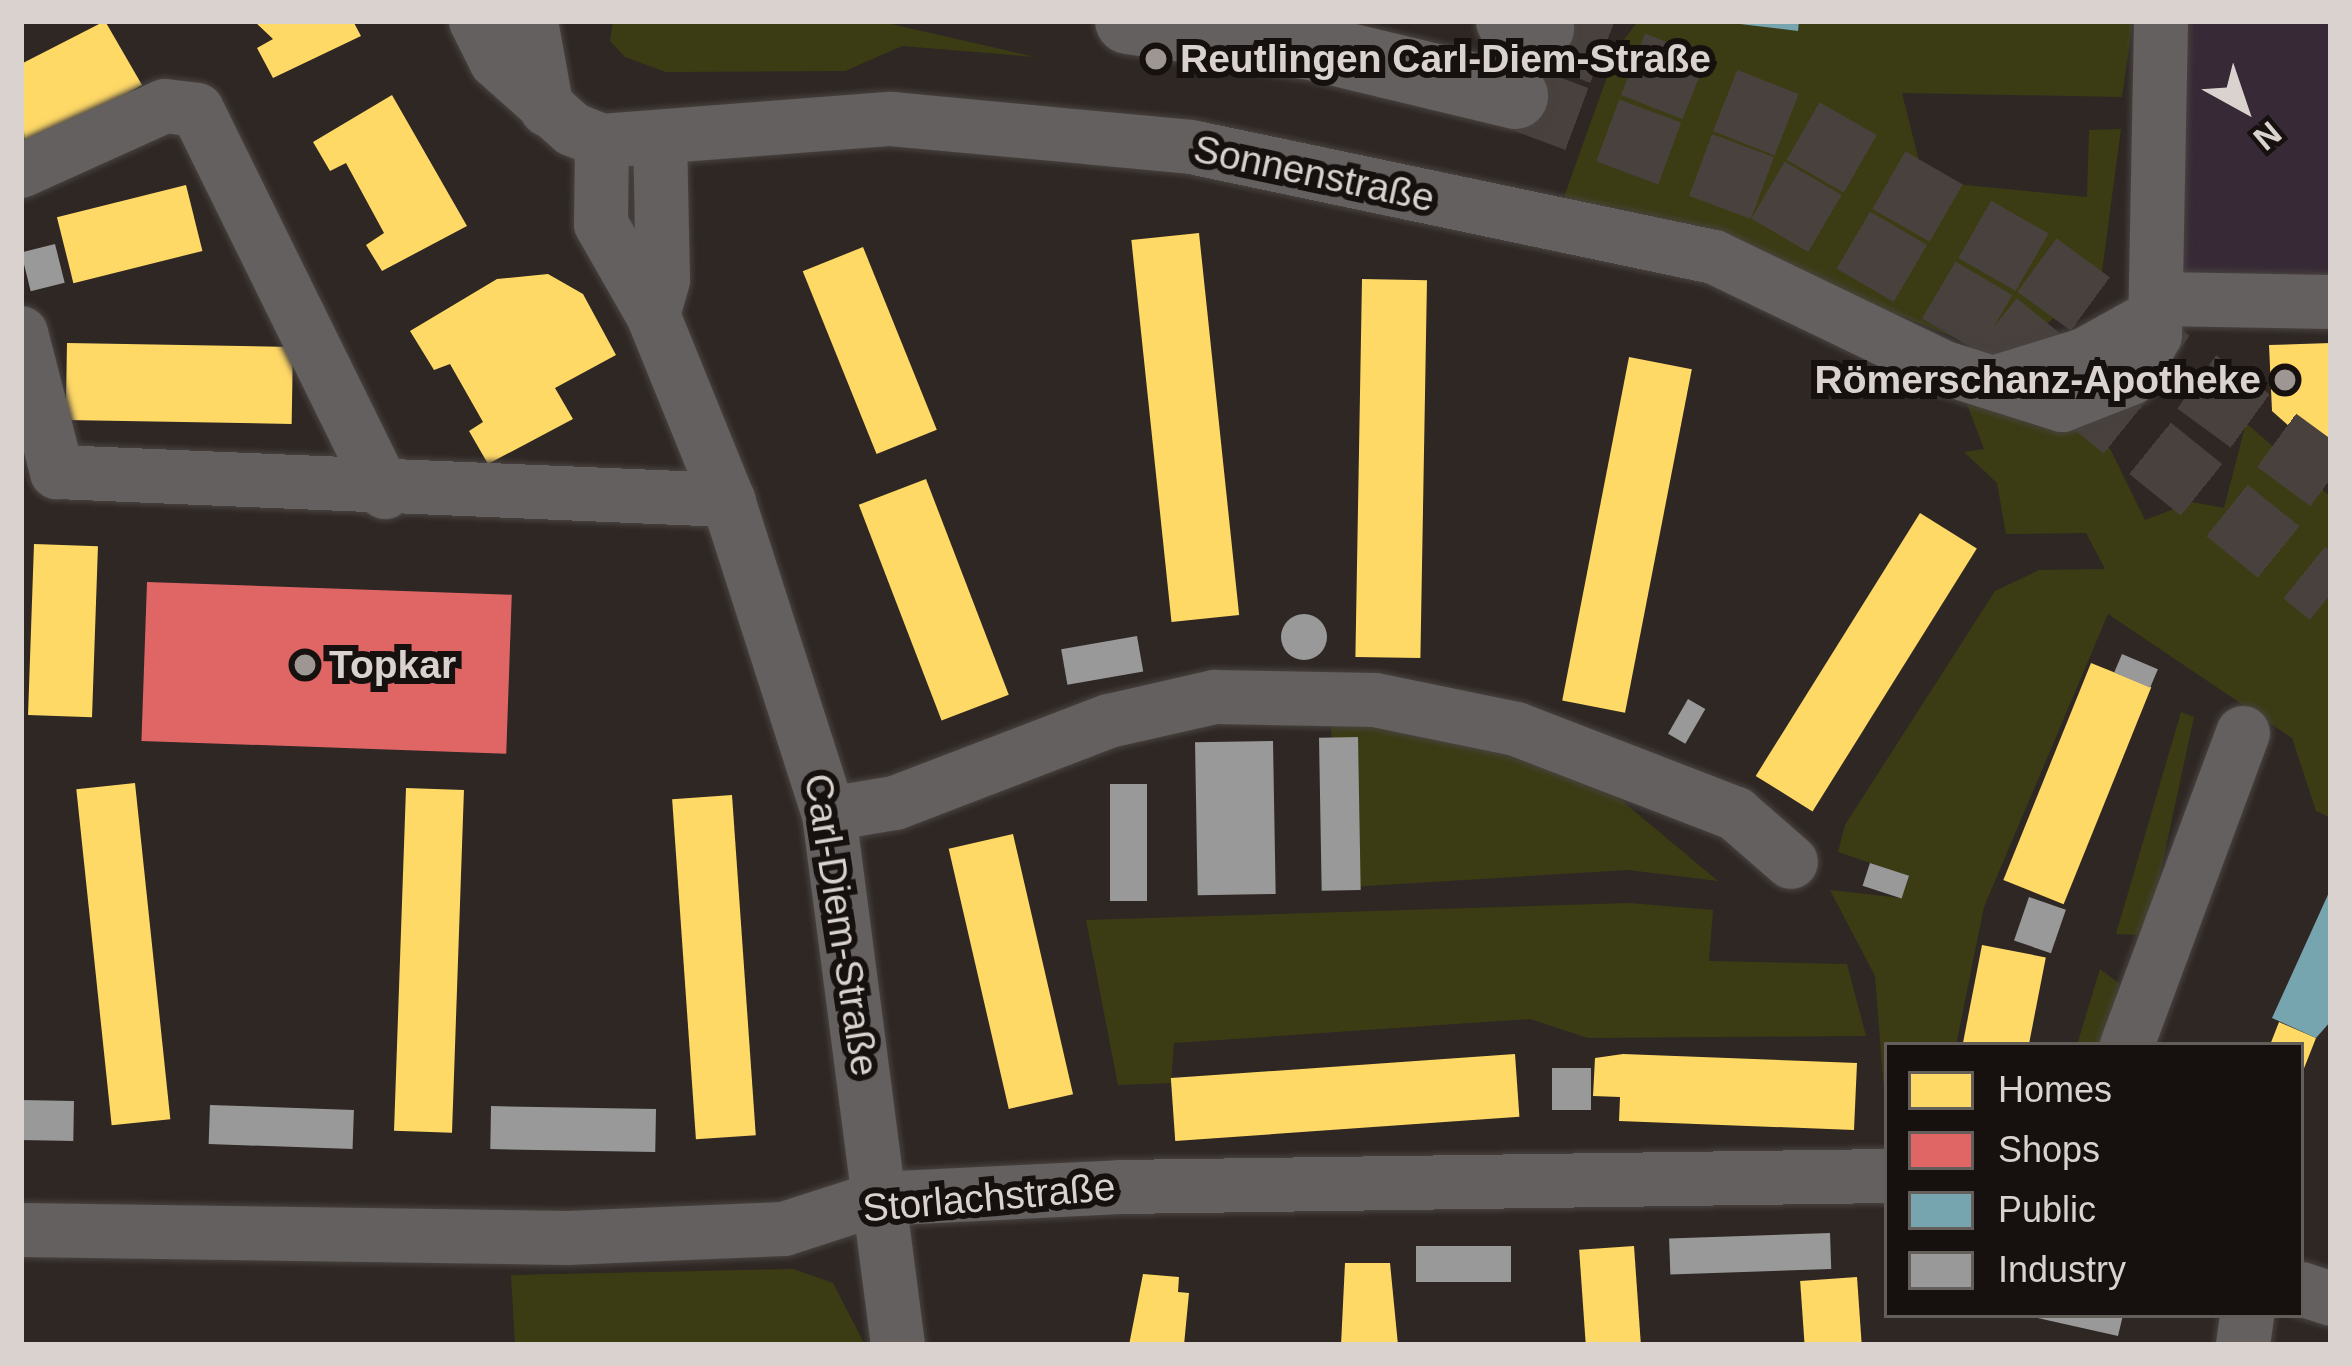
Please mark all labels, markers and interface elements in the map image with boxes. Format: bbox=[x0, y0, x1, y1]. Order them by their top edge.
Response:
place label: Reutlingen Carl-Diem-Straße bbox=[1180, 36, 1711, 82]
marker: Reutlingen Carl-Diem-Straße bbox=[1143, 46, 1169, 72]
north arrow bbox=[2184, 48, 2304, 168]
text: N bbox=[2246, 114, 2288, 158]
street label: Sonnenstraße bbox=[1189, 126, 1439, 222]
place label: Römerschanz-Apotheke bbox=[1815, 357, 2261, 403]
marker: Römerschanz-Apotheke bbox=[2272, 367, 2298, 393]
place label: Topkar bbox=[329, 642, 456, 688]
marker: Topkar bbox=[292, 652, 318, 678]
street label: Carl-Diem-Straße bbox=[794, 770, 888, 1080]
legend bbox=[1884, 1042, 2304, 1318]
text: Homes bbox=[1998, 1069, 2112, 1110]
text: Shops bbox=[1998, 1129, 2100, 1170]
street label: Storlachstraße bbox=[861, 1164, 1117, 1232]
text: Public bbox=[1998, 1189, 2096, 1230]
text: Industry bbox=[1998, 1249, 2126, 1290]

